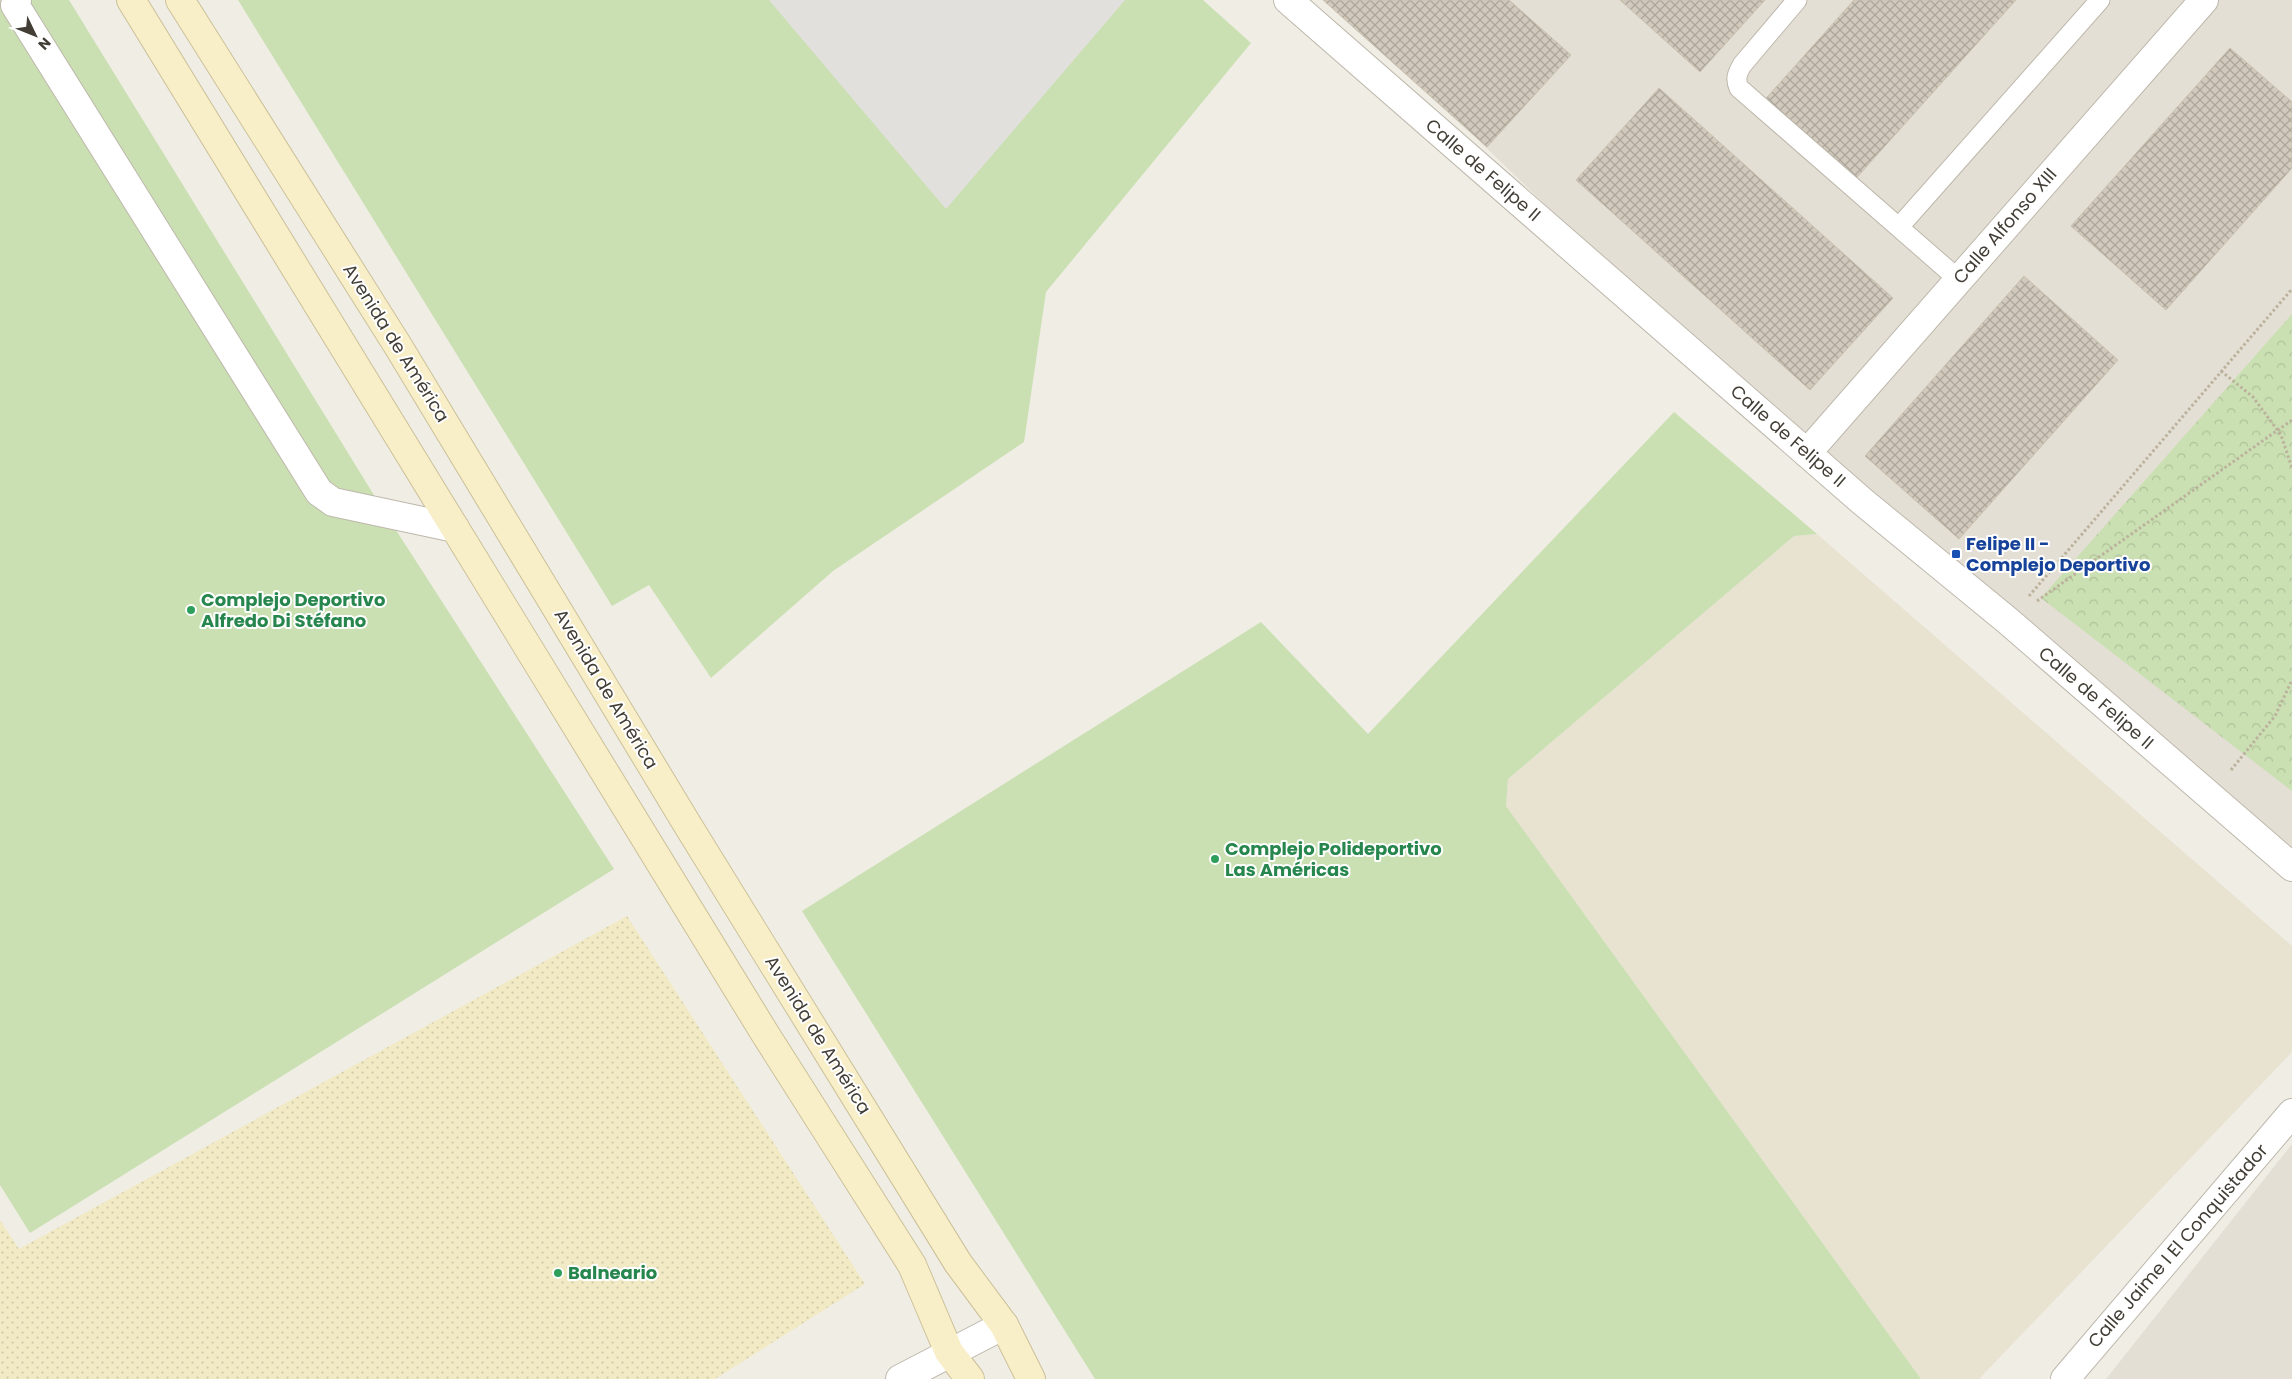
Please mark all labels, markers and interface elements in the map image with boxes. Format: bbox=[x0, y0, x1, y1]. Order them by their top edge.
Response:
north arrow bbox=[10, 10, 60, 60]
text: N bbox=[34, 33, 55, 55]
street label: Calle de Felipe II bbox=[1420, 113, 1546, 227]
street label: Calle Alfonso XIII bbox=[1947, 162, 2062, 289]
street label: Avenida de América bbox=[337, 259, 455, 427]
street label: Calle de Felipe II bbox=[1725, 379, 1851, 493]
place label: Felipe II - Complejo Deportivo bbox=[1966, 531, 2150, 577]
marker: Felipe II - Complejo Deportivo bbox=[1950, 548, 1962, 560]
place label: Complejo Deportivo Alfredo Di Stéfano bbox=[201, 587, 385, 633]
marker: Complejo Deportivo Alfredo Di Stéfano bbox=[185, 604, 197, 616]
street label: Avenida de América bbox=[549, 604, 664, 773]
street label: Calle de Felipe II bbox=[2033, 641, 2159, 755]
place label: Complejo Polideportivo Las Américas bbox=[1225, 836, 1442, 882]
marker: Complejo Polideportivo Las Américas bbox=[1209, 853, 1221, 865]
street label: Avenida de América bbox=[759, 951, 877, 1119]
street label: Calle Jaime I El Conquistador bbox=[2082, 1138, 2273, 1353]
place label: Balneario bbox=[568, 1260, 657, 1285]
marker: Balneario bbox=[552, 1267, 564, 1279]

